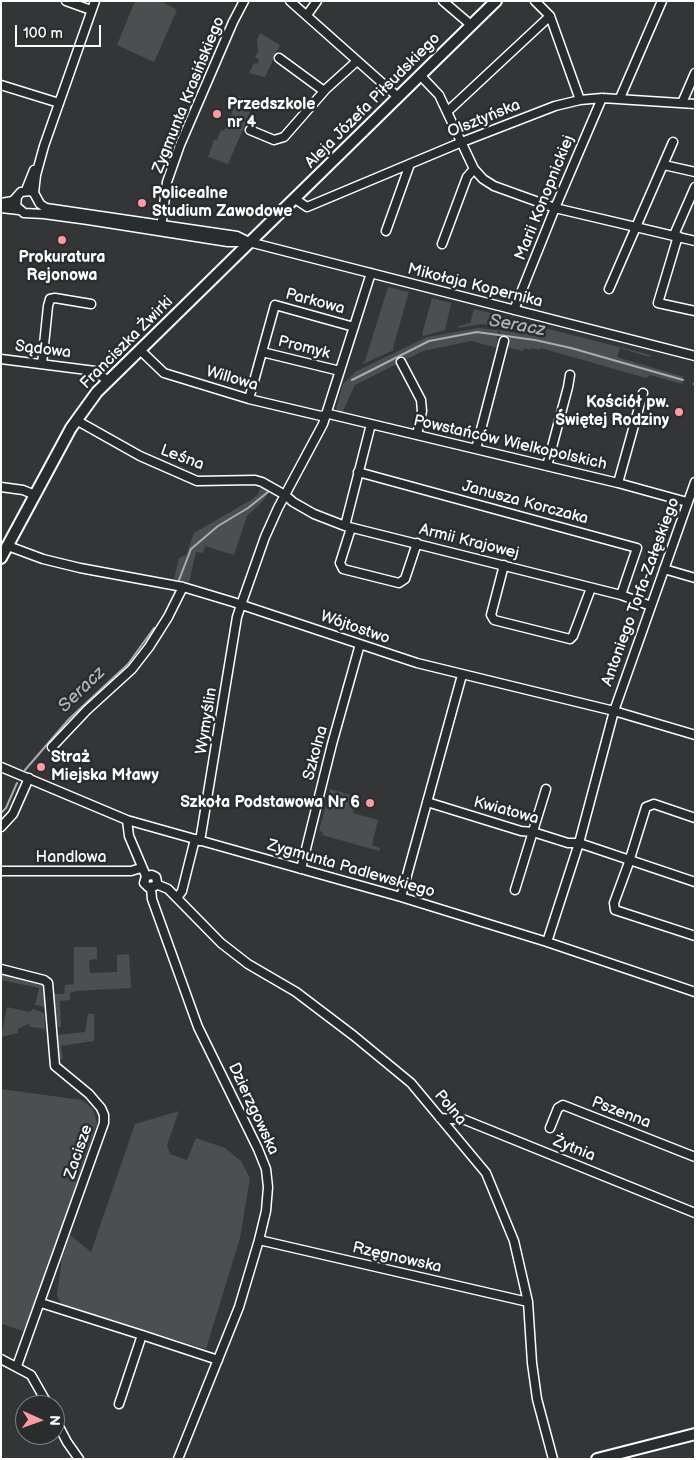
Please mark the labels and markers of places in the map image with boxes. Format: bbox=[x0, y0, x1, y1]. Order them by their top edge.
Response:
place label: Przedszkole nr 4 bbox=[227, 95, 316, 133]
marker: Przedszkole nr 4 bbox=[211, 108, 223, 120]
place label: Policealne Studium Zawodowe bbox=[152, 184, 292, 222]
marker: Policealne Studium Zawodowe bbox=[136, 197, 148, 209]
marker: Prokuratura Rejonowa bbox=[56, 234, 68, 246]
place label: Prokuratura Rejonowa bbox=[19, 248, 105, 286]
place label: Kościół pw. Świętej Rodziny bbox=[555, 393, 669, 431]
marker: Kościół pw. Świętej Rodziny bbox=[673, 406, 685, 418]
place label: Straż Miejska Mławy bbox=[51, 748, 159, 786]
marker: Straż Miejska Mławy bbox=[35, 761, 47, 773]
place label: Szkoła Podstawowa Nr 6 bbox=[180, 793, 360, 813]
marker: Szkoła Podstawowa Nr 6 bbox=[364, 797, 376, 809]

